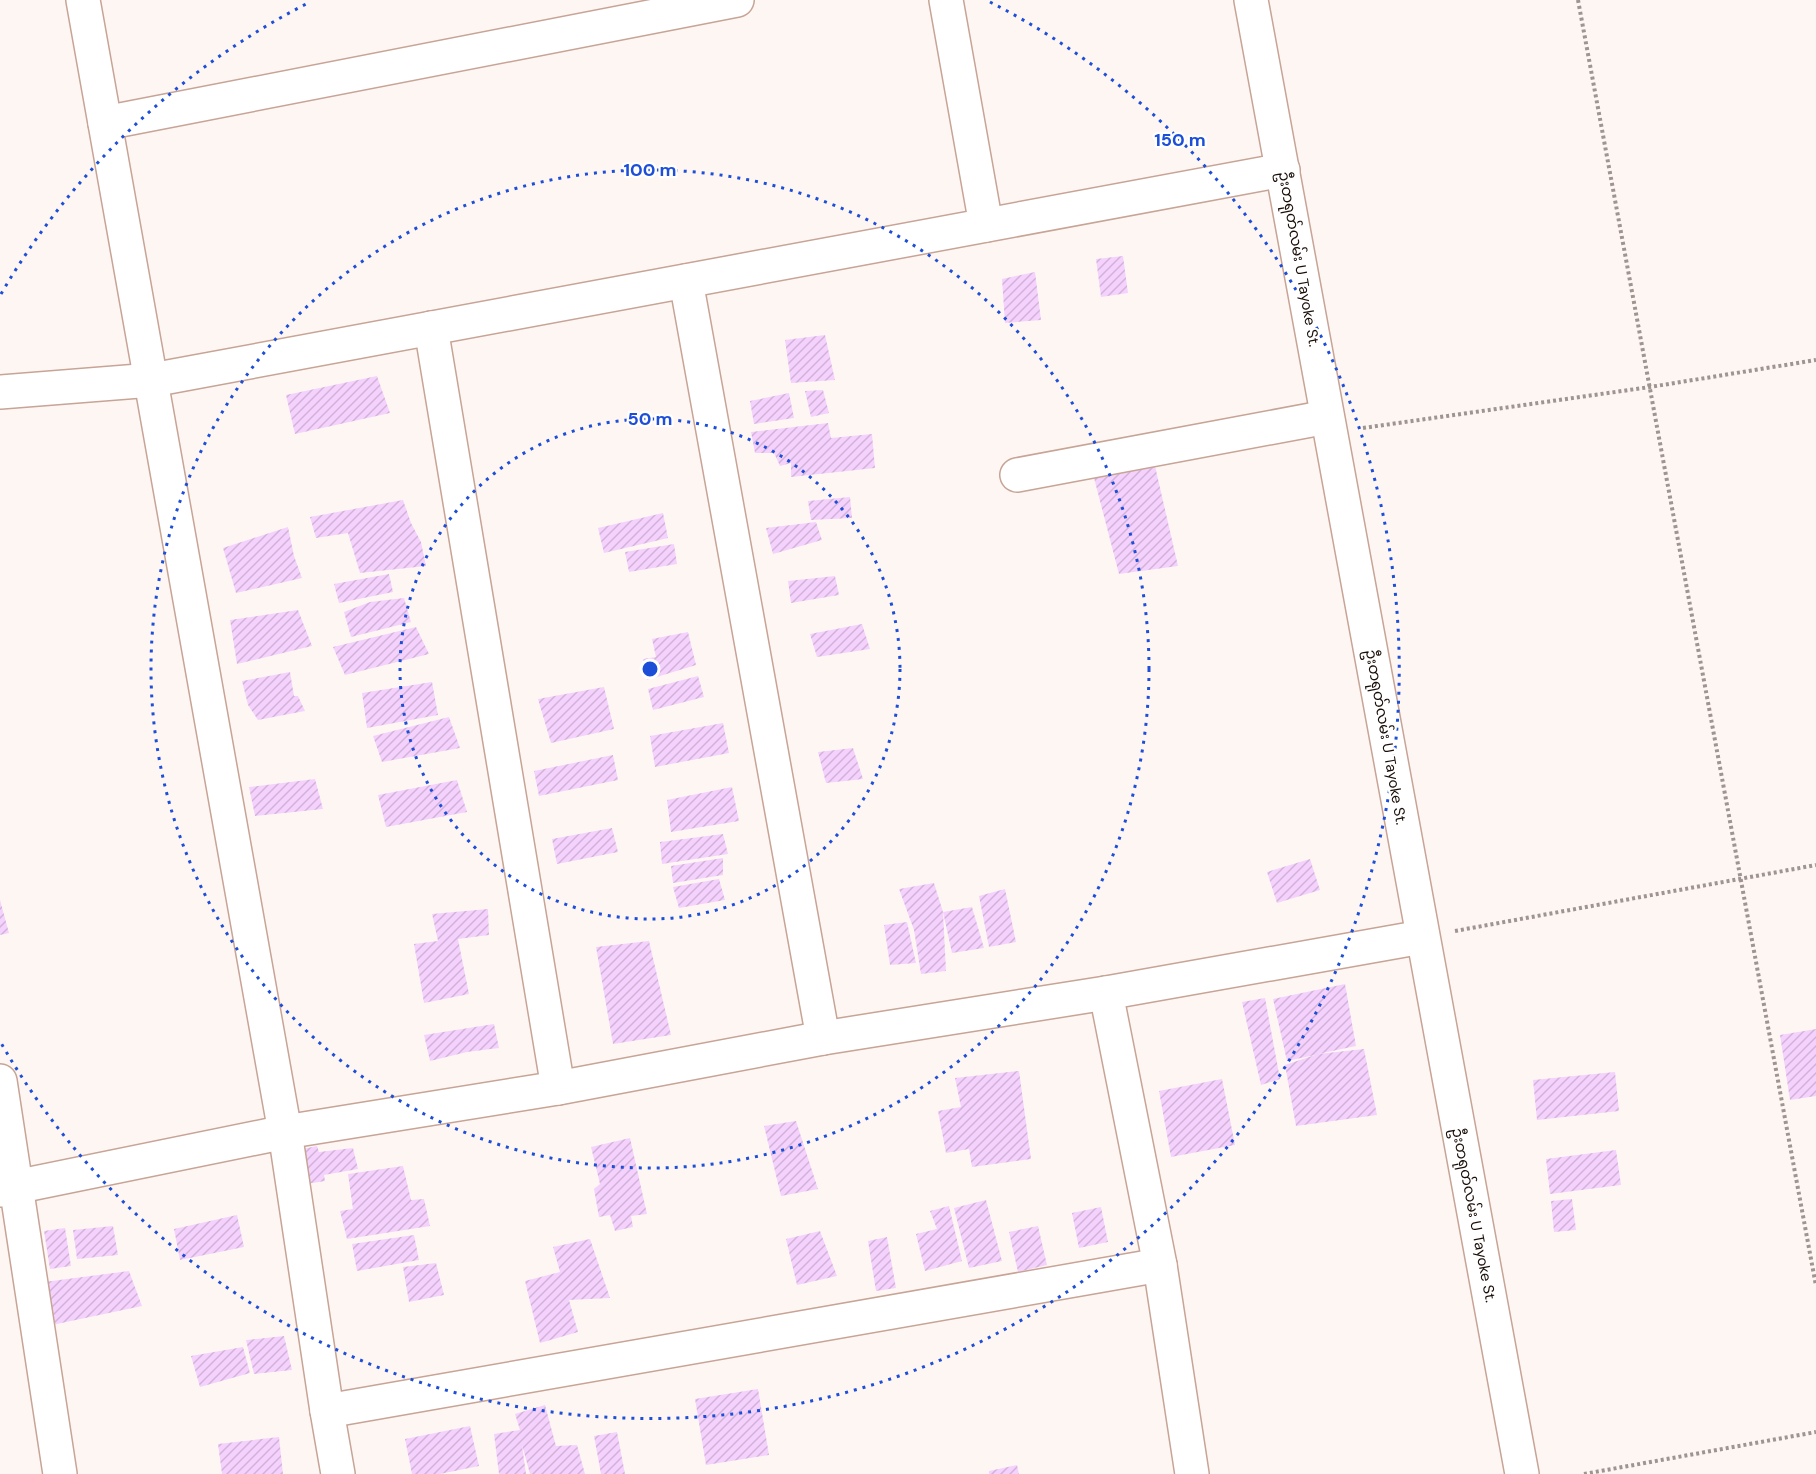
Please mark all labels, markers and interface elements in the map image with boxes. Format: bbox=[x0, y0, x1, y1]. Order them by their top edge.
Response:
text: 150 m bbox=[1154, 128, 1206, 152]
text: 100 m bbox=[623, 158, 677, 182]
street label: ဦးတရုတ်လမ်း U Tayoke St. bbox=[1272, 170, 1324, 349]
text: 50 m bbox=[627, 407, 673, 431]
street label: ဦးတရုတ်လမ်း U Tayoke St. bbox=[1359, 648, 1411, 827]
centre of rings bbox=[640, 659, 660, 679]
street label: ဦးတရုတ်လမ်း U Tayoke St. bbox=[1445, 1126, 1501, 1305]

